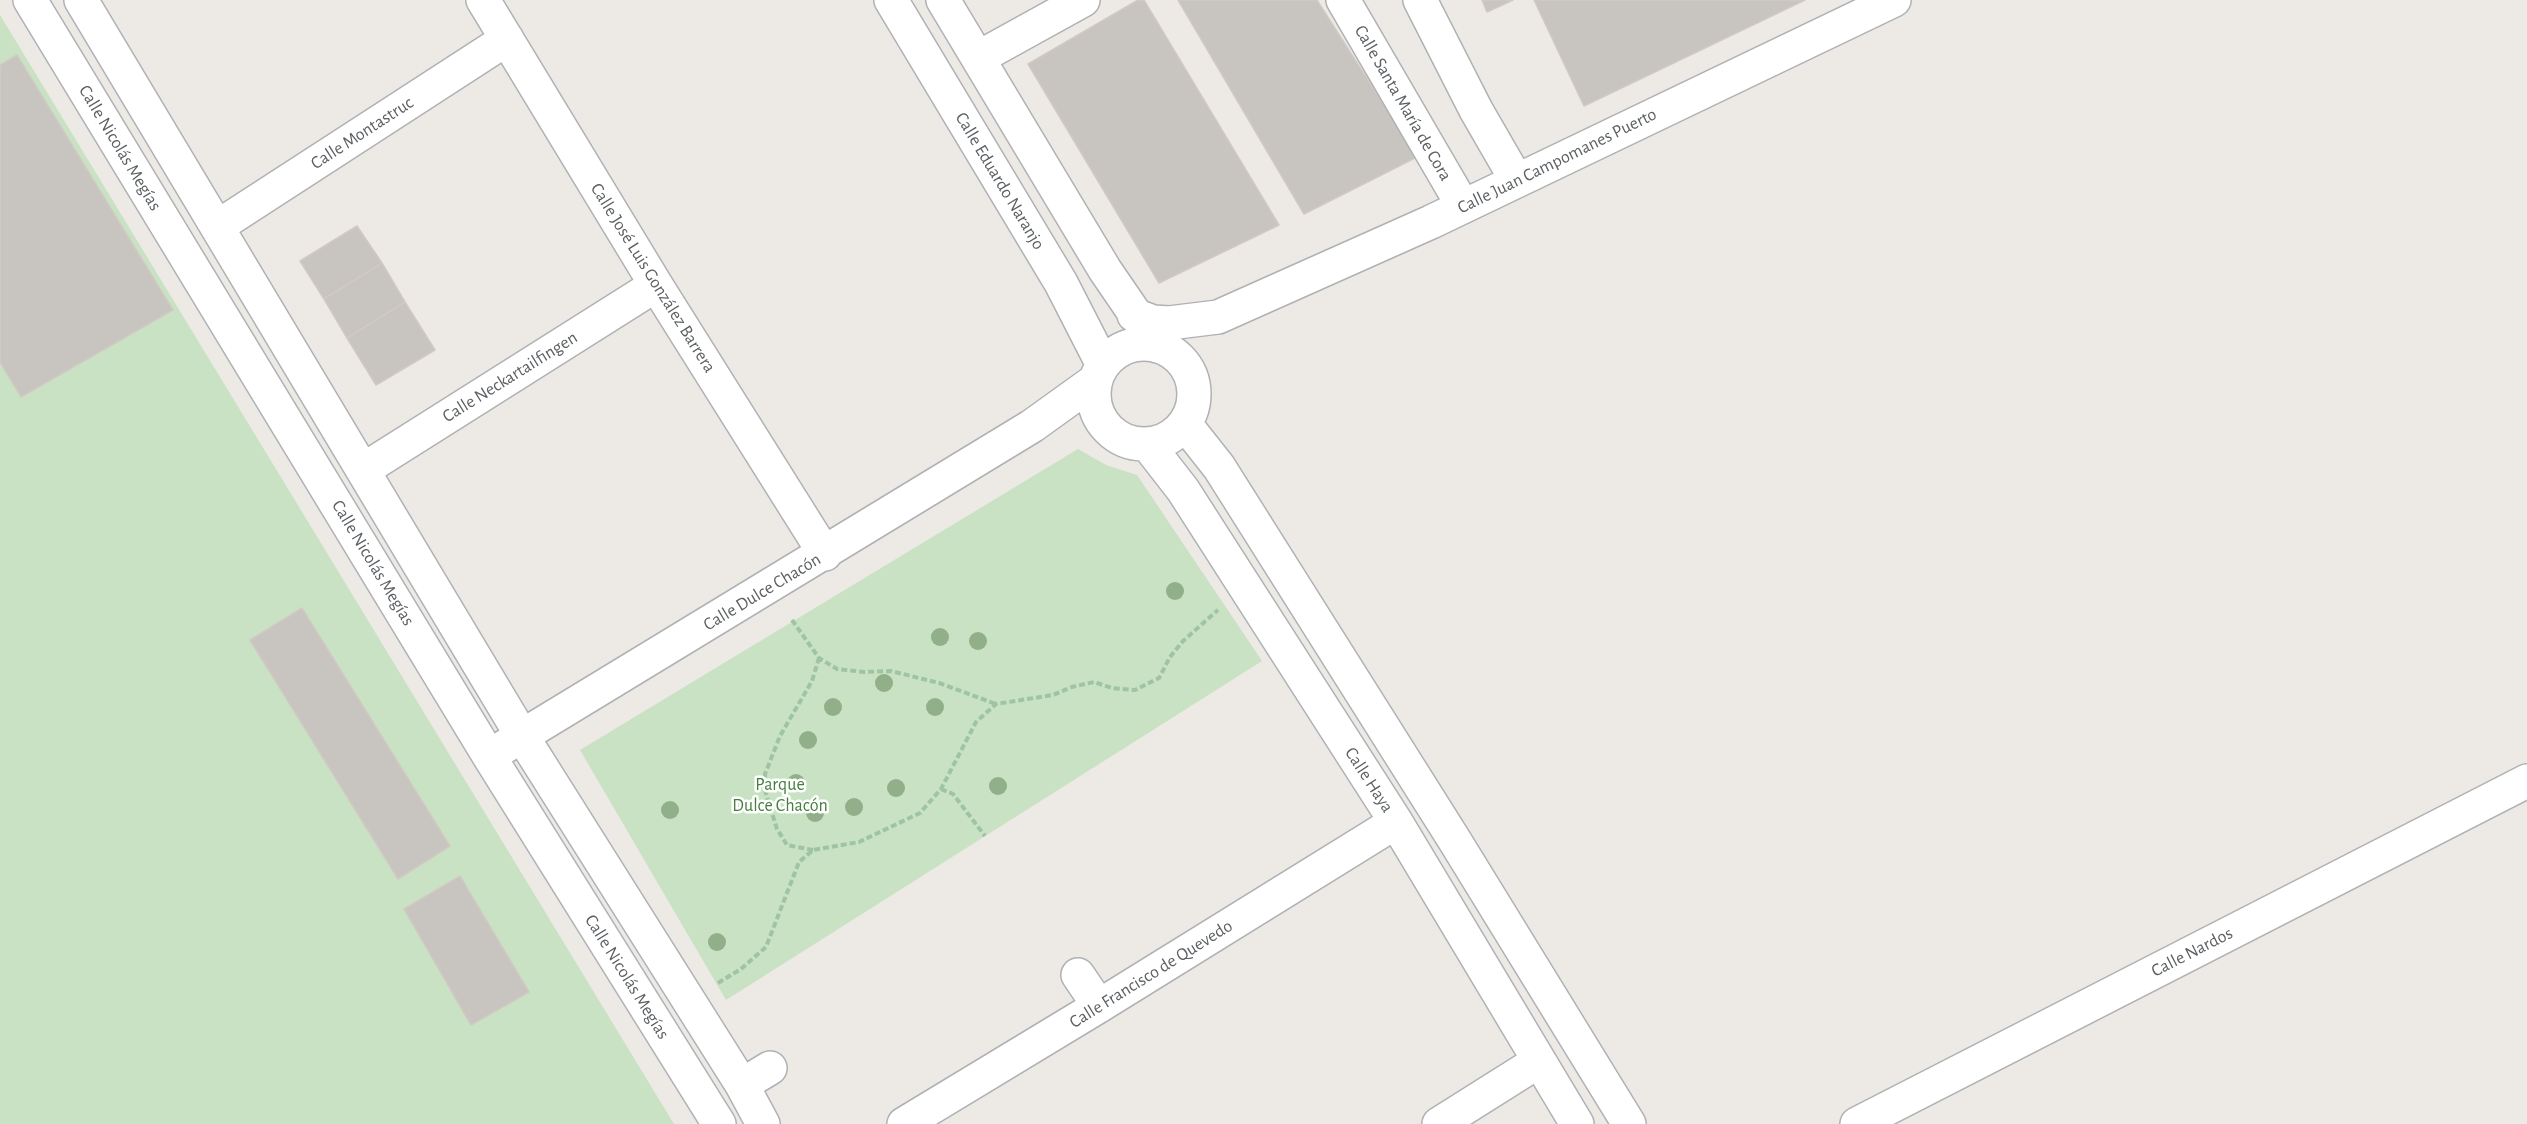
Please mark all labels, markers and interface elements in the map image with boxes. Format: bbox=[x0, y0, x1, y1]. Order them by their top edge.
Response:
street label: Calle Santa María de Cora bbox=[1350, 21, 1456, 185]
street label: Calle Nicolás Megías bbox=[74, 81, 166, 215]
street label: Calle Montastruc bbox=[307, 92, 417, 174]
street label: Calle Juan Campomanes Puerto bbox=[1454, 103, 1660, 219]
street label: Calle Eduardo Naranjo bbox=[950, 108, 1050, 254]
street label: Calle José Luis González Barrera bbox=[586, 179, 720, 377]
street label: Calle Neckartailfingen bbox=[438, 327, 582, 427]
street label: Calle Nicolás Megías bbox=[327, 496, 419, 630]
street label: Calle Dulce Chacón bbox=[699, 548, 825, 636]
street label: Calle Haya bbox=[1340, 743, 1398, 817]
park label: Parque Dulce Chacón bbox=[732, 774, 828, 816]
street label: Calle Nicolás Megías bbox=[580, 911, 674, 1043]
street label: Calle Francisco de Quevedo bbox=[1066, 915, 1236, 1033]
street label: Calle Nardos bbox=[2148, 922, 2236, 982]

